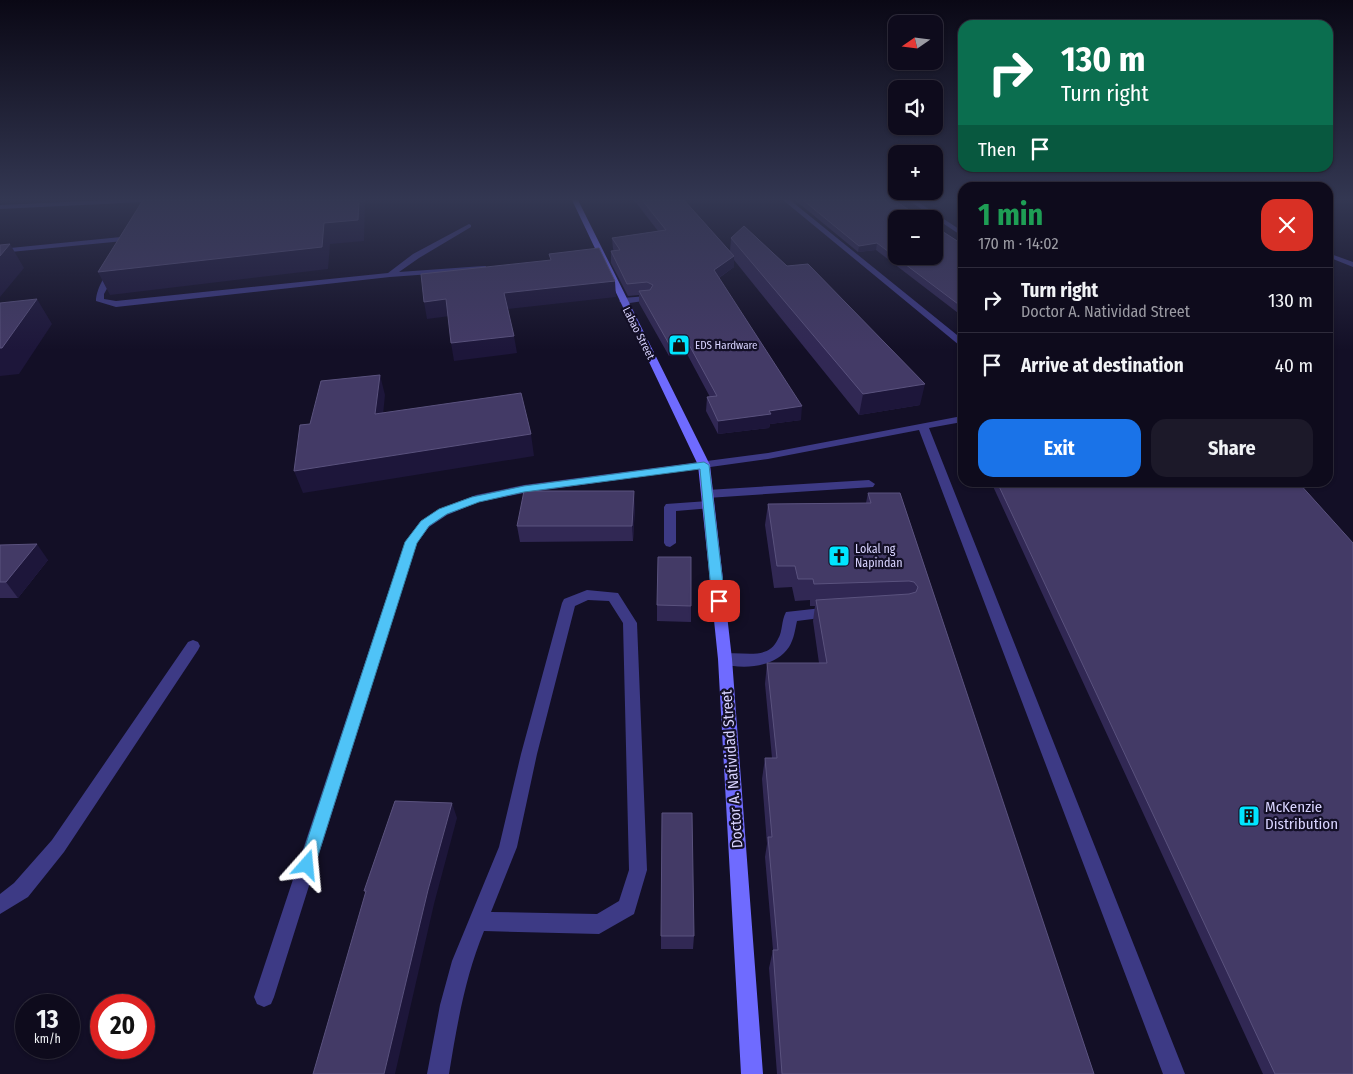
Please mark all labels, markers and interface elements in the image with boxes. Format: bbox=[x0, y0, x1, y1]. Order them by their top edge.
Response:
north arrow bbox=[888, 15, 942, 70]
map controls bbox=[888, 15, 943, 265]
text: 130 m bbox=[1061, 38, 1145, 80]
icon: right bbox=[978, 40, 1043, 105]
button: sound bbox=[888, 80, 943, 135]
text: Turn right bbox=[1061, 80, 1149, 107]
icon: arrive bbox=[1026, 135, 1054, 163]
text: Then bbox=[978, 138, 1016, 161]
button: + bbox=[888, 145, 943, 200]
text: 1 min bbox=[978, 197, 1043, 233]
button: close bbox=[1261, 199, 1313, 251]
button: − bbox=[888, 210, 943, 265]
text: 170 m · 14:02 bbox=[978, 234, 1058, 253]
text: Turn right bbox=[1021, 279, 1098, 302]
icon: right bbox=[978, 286, 1006, 314]
text: 130 m bbox=[1268, 289, 1313, 312]
text: Doctor A. Natividad Street bbox=[1021, 302, 1190, 321]
street label: Labao Street bbox=[620, 305, 657, 362]
shop icon: EDS Hardware bbox=[667, 333, 691, 357]
place label: EDS Hardware bbox=[695, 339, 758, 352]
icon: arrive bbox=[978, 351, 1006, 379]
text: Arrive at destination bbox=[1021, 354, 1184, 377]
text: 40 m bbox=[1275, 354, 1313, 377]
button: Exit bbox=[978, 419, 1141, 477]
button: Share bbox=[1151, 419, 1313, 477]
place label: Lokal ng Napindan bbox=[855, 542, 903, 570]
church icon: Lokal ng Napindan bbox=[827, 544, 851, 568]
pin bbox=[698, 580, 740, 622]
icon: arrive bbox=[705, 587, 733, 615]
street label: Doctor A. Natividad Street bbox=[717, 689, 747, 849]
place label: McKenzie Distribution bbox=[1265, 798, 1338, 833]
building icon: McKenzie Distribution bbox=[1237, 804, 1261, 828]
position arrow bbox=[280, 838, 332, 890]
speed limit sign: 20 bbox=[90, 994, 155, 1059]
text: 13 bbox=[36, 1005, 59, 1035]
text: km/h bbox=[34, 1032, 61, 1046]

